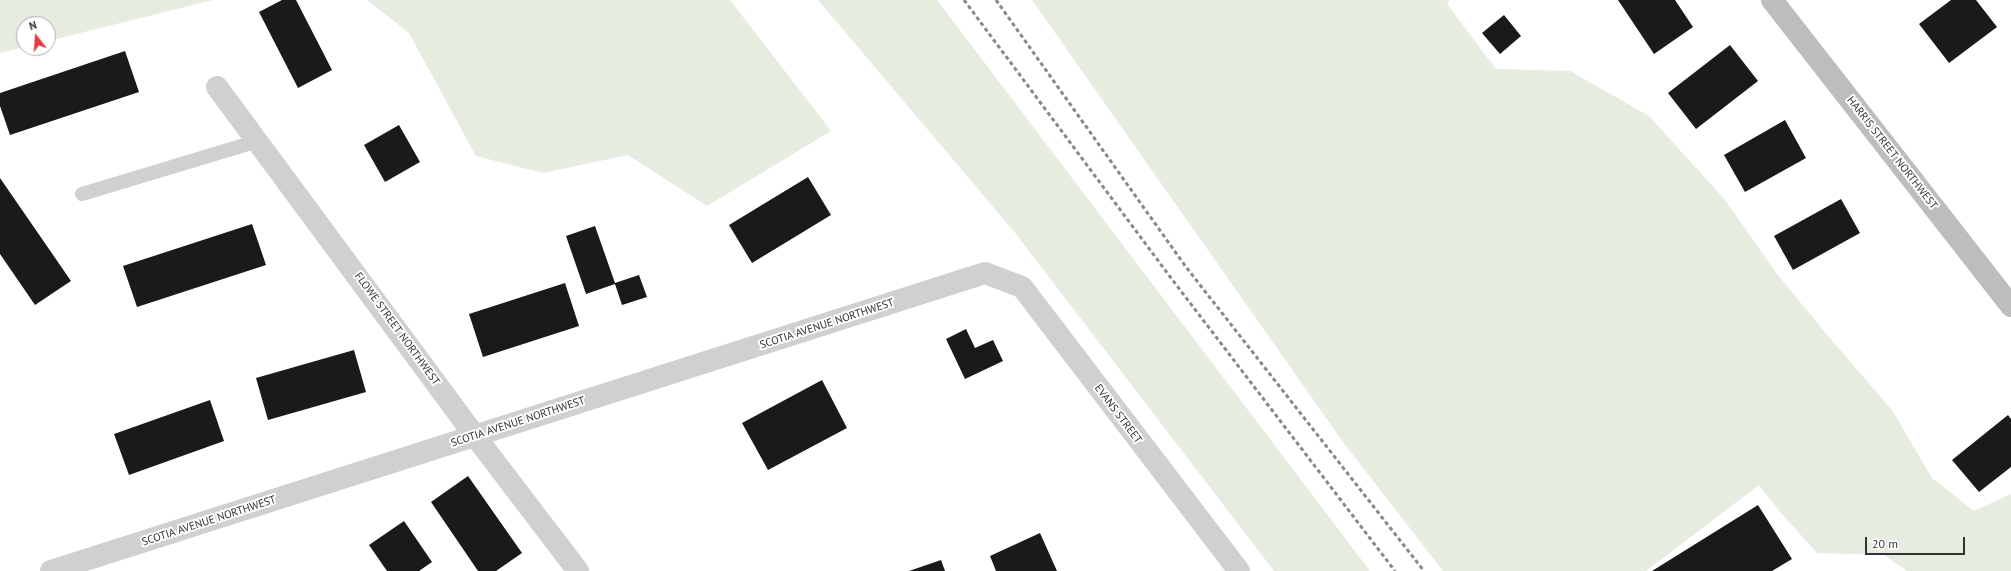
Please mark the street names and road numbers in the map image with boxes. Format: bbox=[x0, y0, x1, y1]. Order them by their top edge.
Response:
street label: HARRIS STREET NORTHWEST bbox=[1844, 94, 1940, 212]
street label: FLOWE STREET NORTHWEST bbox=[352, 270, 442, 388]
street label: SCOTIA AVENUE NORTHWEST bbox=[758, 296, 896, 352]
street label: EVANS STREET bbox=[1091, 382, 1145, 446]
street label: SCOTIA AVENUE NORTHWEST bbox=[449, 394, 587, 450]
street label: SCOTIA AVENUE NORTHWEST bbox=[140, 493, 278, 549]

